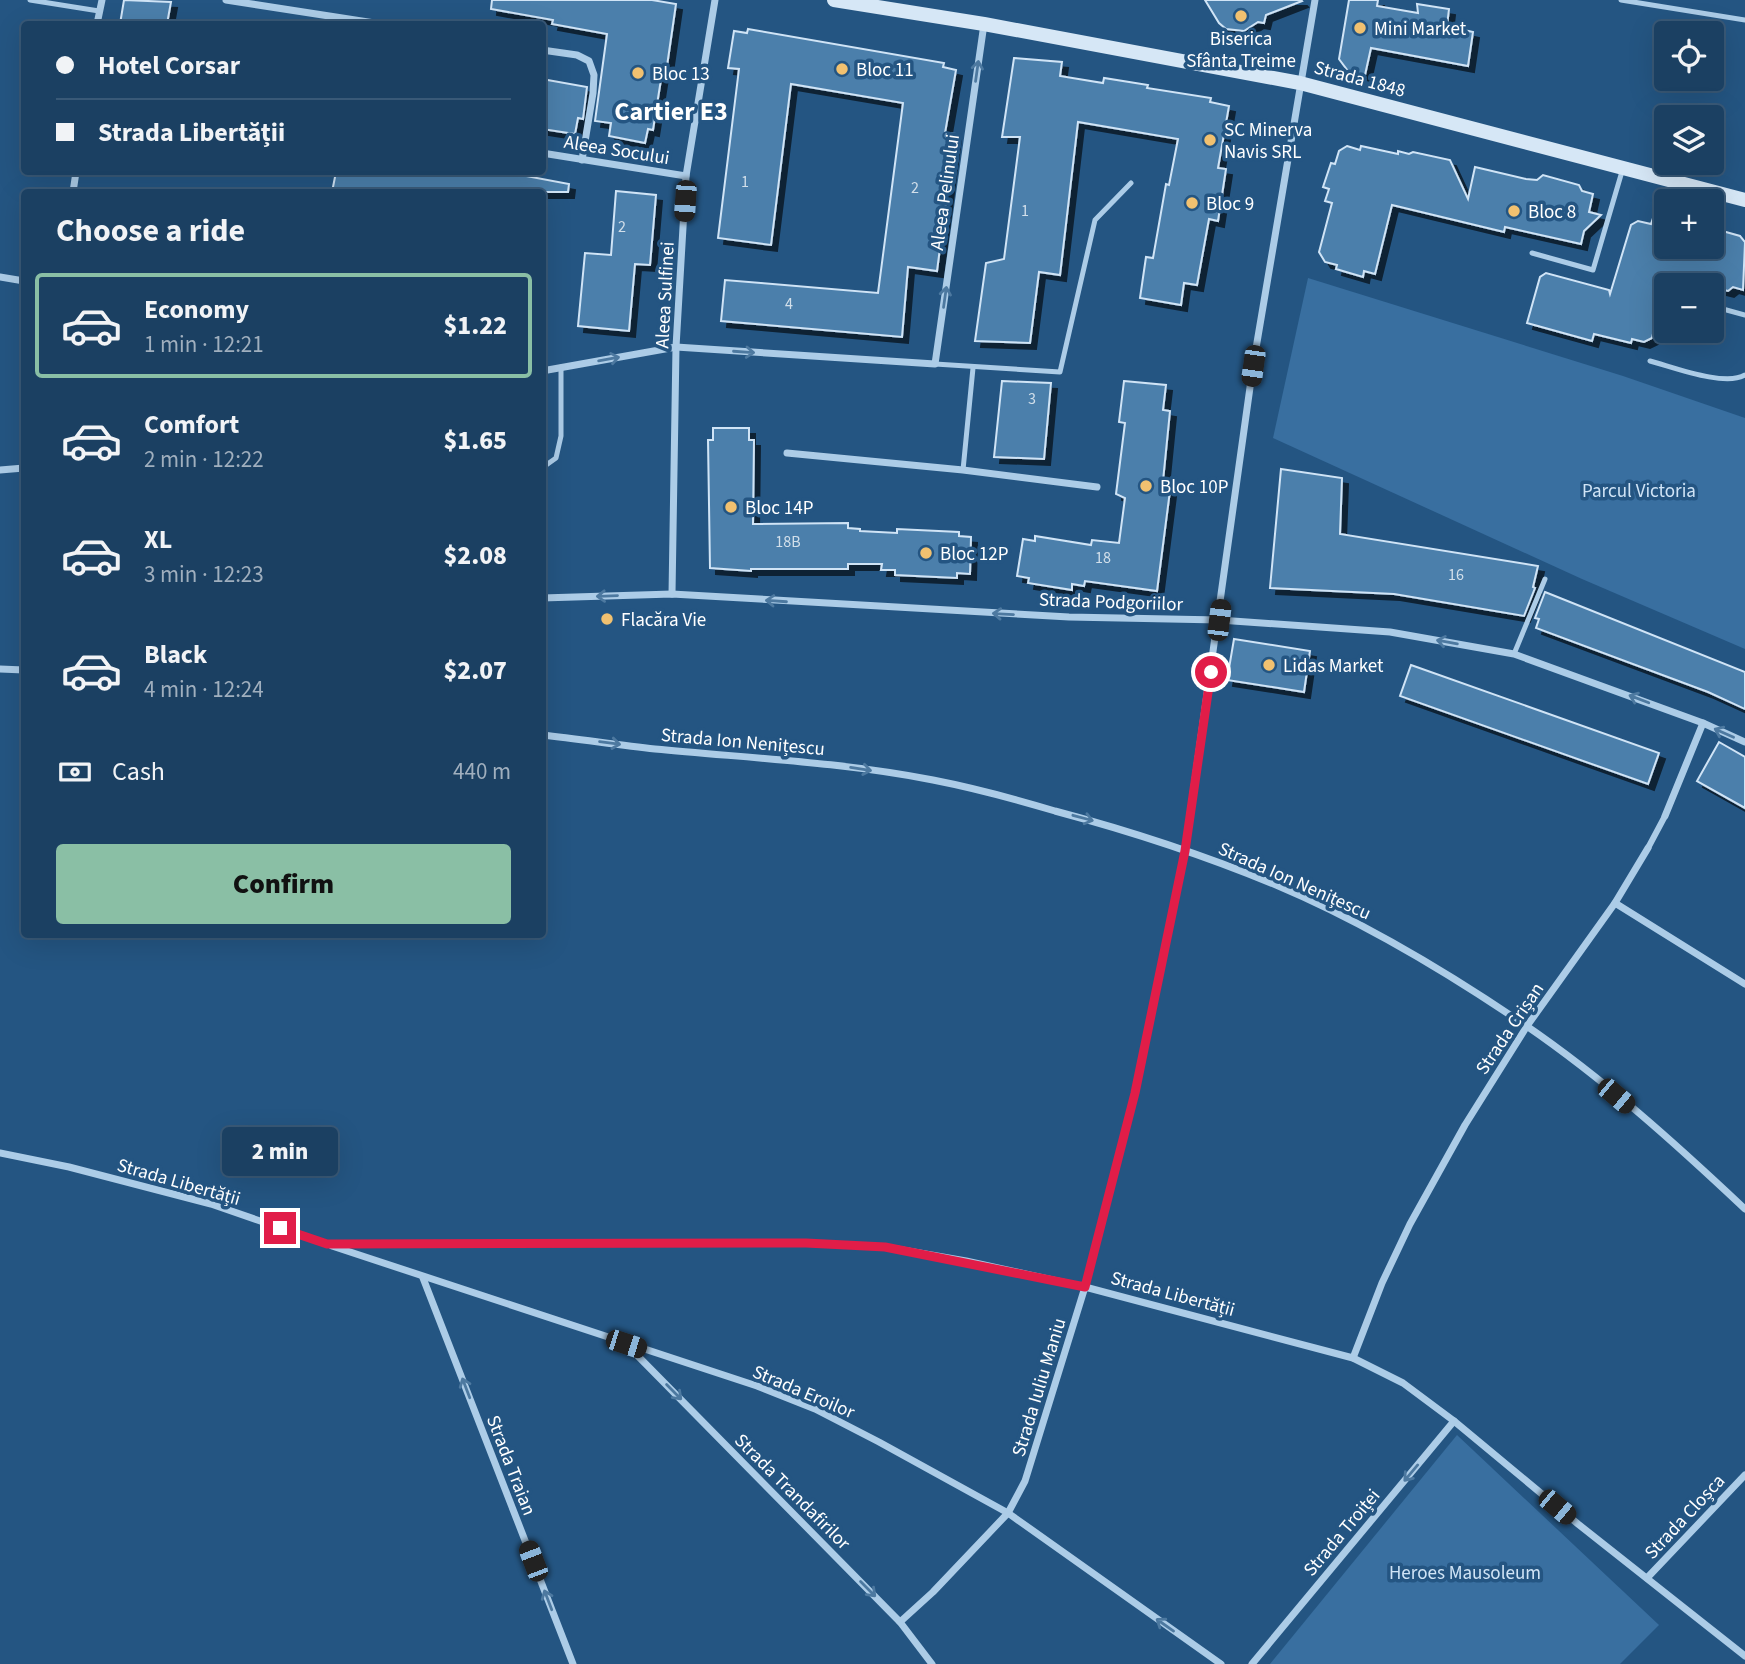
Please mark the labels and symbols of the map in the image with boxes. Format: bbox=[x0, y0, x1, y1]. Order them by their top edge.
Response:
marker: Biserica Sfânta Treime bbox=[1233, 8, 1249, 24]
place label: Mini Market bbox=[1374, 16, 1467, 43]
marker: Mini Market bbox=[1352, 20, 1368, 36]
place label: Biserica Sfânta Treime bbox=[1186, 26, 1296, 75]
street label: Strada 1848 bbox=[1311, 54, 1408, 105]
place label: Bloc 11 bbox=[856, 57, 914, 84]
place label: Bloc 13 bbox=[652, 61, 710, 88]
marker: Bloc 11 bbox=[834, 61, 850, 77]
one-way arrow bbox=[970, 61, 983, 83]
marker: Bloc 13 bbox=[630, 65, 646, 81]
district label: Cartier E3 bbox=[614, 93, 728, 130]
place label: SC Minerva Navis SRL bbox=[1224, 117, 1312, 166]
street label: Aleea Socului bbox=[562, 129, 671, 172]
street label: Aleea Pelinului bbox=[924, 132, 967, 252]
marker: SC Minerva Navis SRL bbox=[1202, 132, 1218, 148]
house number: 1 bbox=[741, 171, 749, 193]
house number: 2 bbox=[911, 177, 919, 199]
car bbox=[674, 179, 697, 223]
place label: Bloc 9 bbox=[1206, 191, 1254, 218]
marker: Bloc 9 bbox=[1184, 195, 1200, 211]
place label: Bloc 8 bbox=[1528, 199, 1576, 226]
house number: 1 bbox=[1021, 200, 1029, 222]
marker: Bloc 8 bbox=[1506, 203, 1522, 219]
house number: 2 bbox=[618, 216, 626, 238]
street label: Aleea Sulfinei bbox=[649, 241, 682, 349]
one-way arrow bbox=[938, 286, 951, 309]
house number: 4 bbox=[785, 293, 793, 315]
car bbox=[1240, 344, 1267, 388]
one-way arrow bbox=[733, 345, 756, 358]
one-way arrow bbox=[597, 352, 620, 365]
house number: 3 bbox=[1028, 388, 1036, 410]
place label: Bloc 10P bbox=[1160, 474, 1228, 501]
marker: Bloc 10P bbox=[1138, 478, 1154, 494]
park label: Parcul Victoria bbox=[1582, 478, 1696, 505]
place label: Bloc 14P bbox=[745, 495, 813, 522]
marker: Bloc 14P bbox=[723, 499, 739, 515]
house number: 18B bbox=[775, 531, 801, 553]
place label: Bloc 12P bbox=[940, 541, 1008, 568]
marker: Bloc 12P bbox=[918, 545, 934, 561]
house number: 18 bbox=[1095, 547, 1111, 569]
house number: 16 bbox=[1448, 564, 1464, 586]
street label: Strada Podgoriilor bbox=[1038, 586, 1184, 619]
one-way arrow bbox=[596, 589, 619, 603]
one-way arrow bbox=[766, 594, 788, 607]
car bbox=[1207, 598, 1232, 642]
place label: Flacăra Vie bbox=[621, 607, 706, 634]
one-way arrow bbox=[992, 607, 1015, 620]
marker: Flacăra Vie bbox=[599, 611, 615, 627]
one-way arrow bbox=[1436, 635, 1459, 648]
place label: Lidas Market bbox=[1283, 653, 1384, 680]
route start bbox=[1195, 656, 1227, 688]
marker: Lidas Market bbox=[1261, 657, 1277, 673]
one-way arrow bbox=[1628, 692, 1650, 705]
street label: Strada Ion Nenițescu bbox=[660, 722, 826, 763]
one-way arrow bbox=[1714, 726, 1735, 739]
one-way arrow bbox=[598, 737, 621, 750]
one-way arrow bbox=[849, 763, 872, 776]
one-way arrow bbox=[1071, 812, 1093, 825]
street label: Strada Ion Nenițescu bbox=[1214, 836, 1375, 927]
street label: Strada Crișan bbox=[1469, 977, 1551, 1080]
car bbox=[1594, 1074, 1639, 1118]
callout: 2 min bbox=[222, 1126, 338, 1176]
street label: Strada Libertății bbox=[114, 1152, 243, 1213]
route end bbox=[264, 1212, 296, 1244]
street label: Strada Libertății bbox=[1108, 1265, 1238, 1324]
street label: Strada Iuliu Maniu bbox=[1006, 1315, 1073, 1460]
car bbox=[603, 1328, 650, 1360]
street label: Strada Eroilor bbox=[748, 1359, 859, 1426]
one-way arrow bbox=[458, 1378, 471, 1400]
one-way arrow bbox=[665, 1384, 682, 1401]
street label: Strada Traian bbox=[479, 1411, 542, 1520]
street label: Strada Trandafirilor bbox=[728, 1428, 856, 1557]
one-way arrow bbox=[1403, 1464, 1419, 1482]
street label: Strada Cloșca bbox=[1638, 1468, 1732, 1566]
street label: Strada Troiței bbox=[1298, 1483, 1387, 1583]
car bbox=[1535, 1485, 1580, 1529]
car bbox=[516, 1538, 551, 1584]
park label: Heroes Mausoleum bbox=[1389, 1560, 1541, 1587]
one-way arrow bbox=[859, 1581, 876, 1598]
one-way arrow bbox=[540, 1590, 553, 1612]
one-way arrow bbox=[1156, 1617, 1175, 1632]

